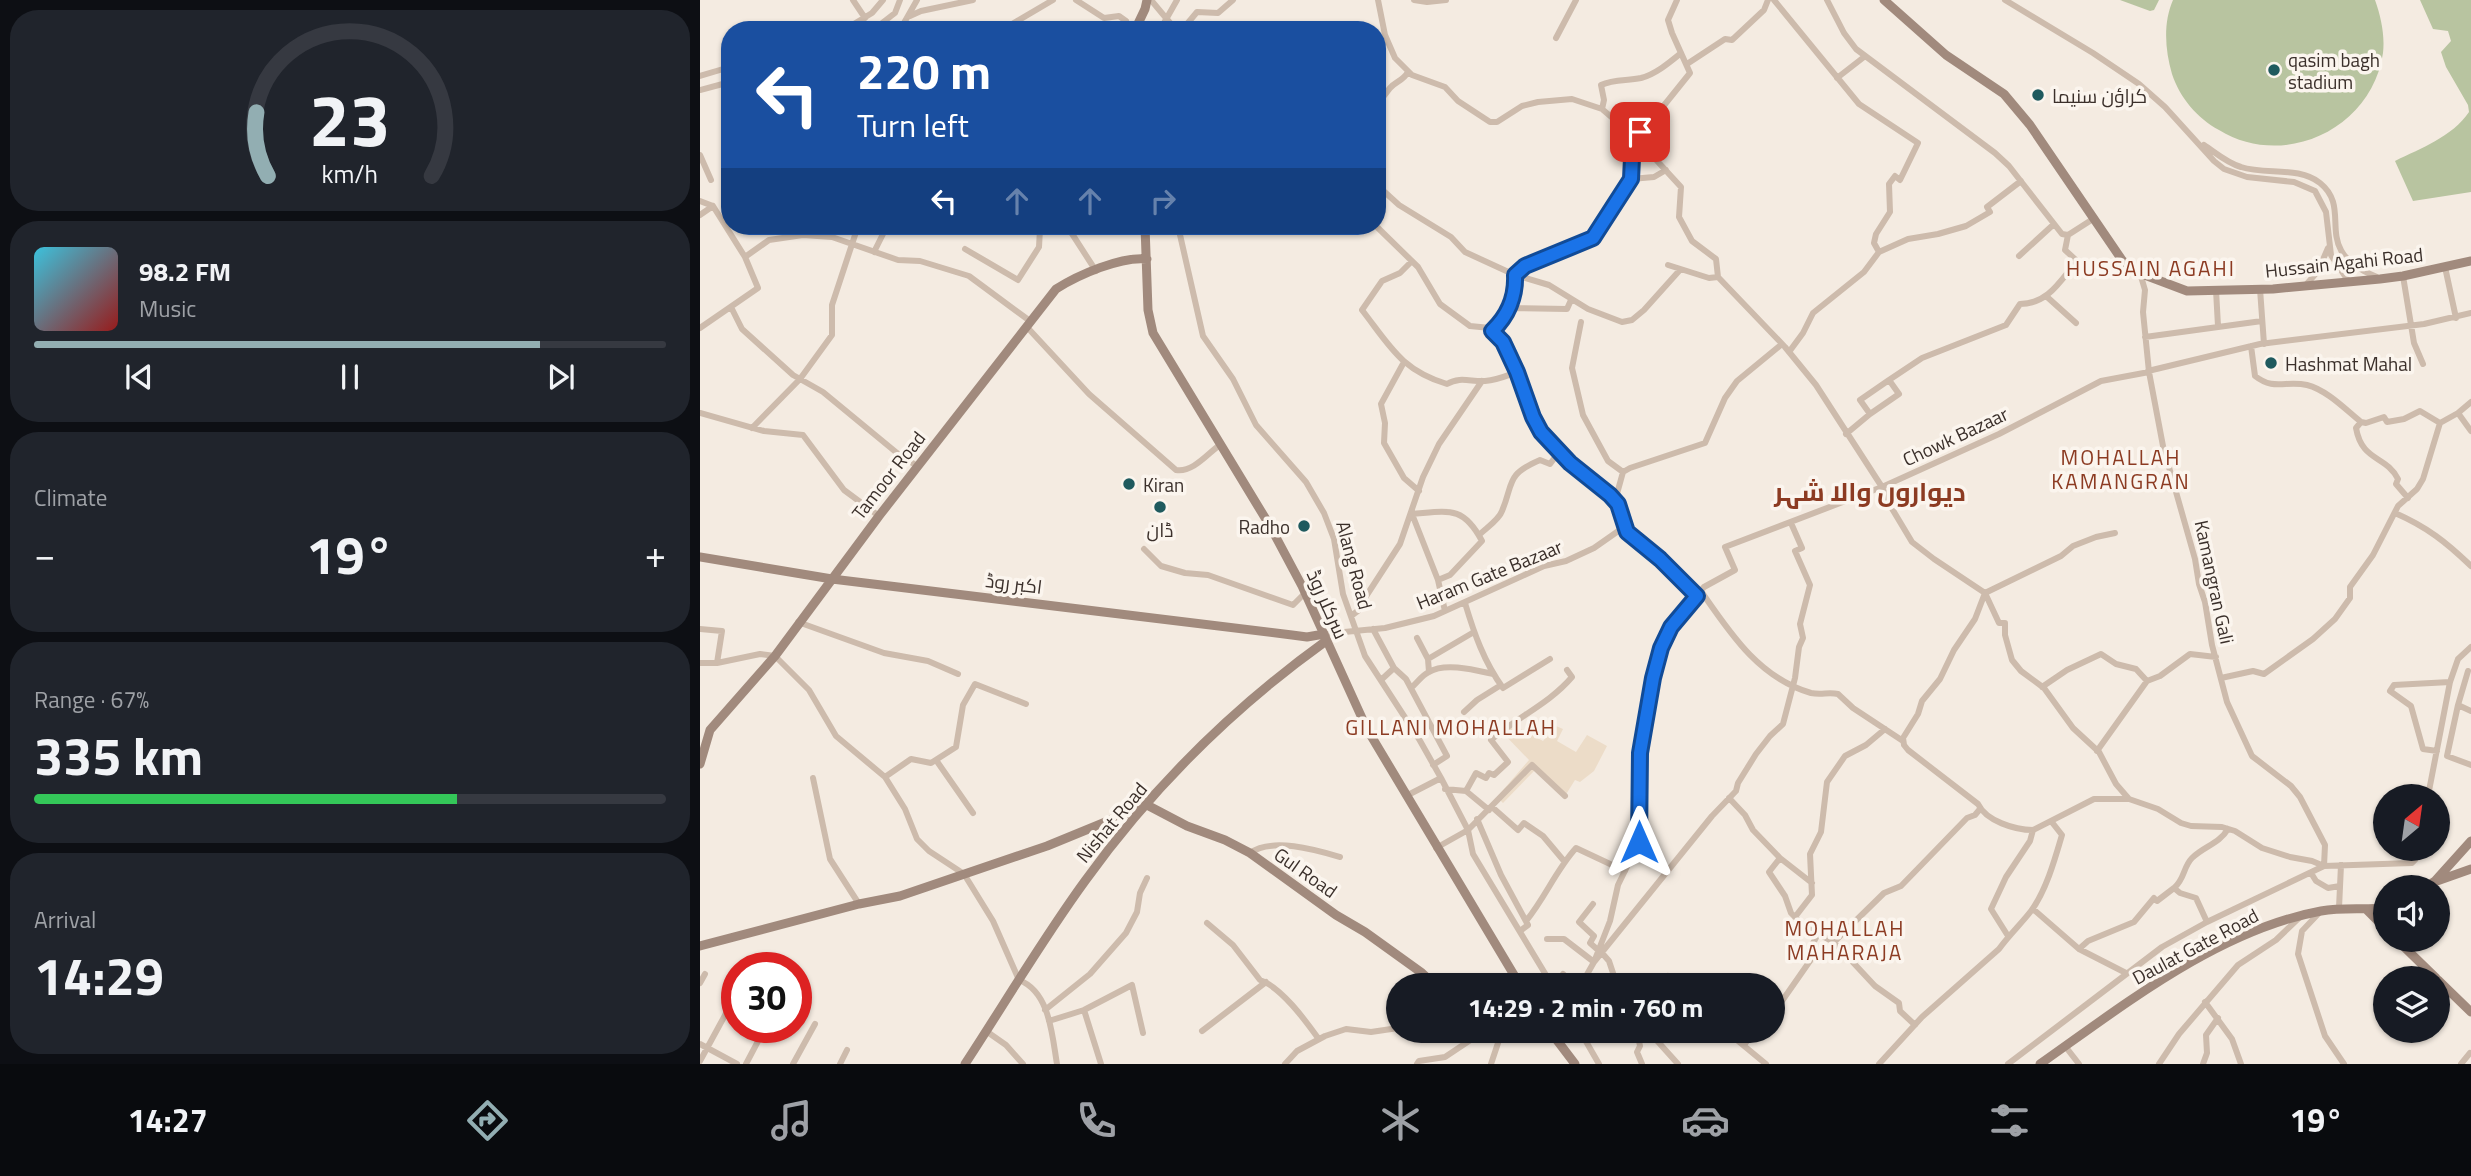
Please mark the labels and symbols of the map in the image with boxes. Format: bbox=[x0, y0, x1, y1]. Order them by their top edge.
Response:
place label: qasim bagh stadium bbox=[2288, 45, 2380, 96]
marker: qasim bagh stadium bbox=[2266, 62, 2282, 78]
place label: کراؤن سنیما bbox=[2052, 81, 2147, 110]
marker: کراؤن سنیما bbox=[2030, 87, 2046, 103]
pin bbox=[1610, 102, 1670, 162]
street label: Hussain Agahi Road bbox=[2264, 239, 2424, 285]
district label: HUSSAIN AGAHI bbox=[2066, 252, 2236, 284]
place label: Hashmat Mahal bbox=[2285, 349, 2412, 378]
marker: Hashmat Mahal bbox=[2263, 355, 2279, 371]
street label: Chowk Bazaar bbox=[1897, 399, 2013, 473]
street label: Tamoor Road bbox=[844, 424, 932, 526]
district label: MOHALLAH KAMANGRAN bbox=[2051, 441, 2191, 497]
place label: Kiran bbox=[1143, 470, 1184, 499]
district label: دیواروں والا شہر bbox=[1773, 472, 1966, 511]
marker: Kiran bbox=[1121, 476, 1137, 492]
marker: ڈان bbox=[1152, 499, 1168, 515]
place label: Radho bbox=[1238, 512, 1290, 541]
place label: ڈان bbox=[1147, 515, 1173, 544]
street label: Kamangran Gali bbox=[2188, 517, 2242, 647]
marker: Radho bbox=[1296, 518, 1312, 534]
street label: Alang Road bbox=[1329, 518, 1381, 612]
street label: Haram Gate Bazaar bbox=[1411, 531, 1567, 617]
street label: اکبر روڈ bbox=[984, 565, 1044, 601]
street label: سرکلر روڈ bbox=[1300, 565, 1356, 643]
district label: GILLANI MOHALLAH bbox=[1345, 711, 1557, 743]
street label: Nishat Road bbox=[1069, 775, 1153, 869]
north arrow bbox=[2373, 784, 2450, 861]
position arrow bbox=[1602, 805, 1676, 879]
street label: Gul Road bbox=[1268, 840, 1344, 904]
street label: Daulat Gate Road bbox=[2127, 900, 2263, 992]
district label: MOHALLAH MAHARAJA bbox=[1785, 912, 1906, 968]
speed limit sign: 30 bbox=[721, 952, 812, 1043]

